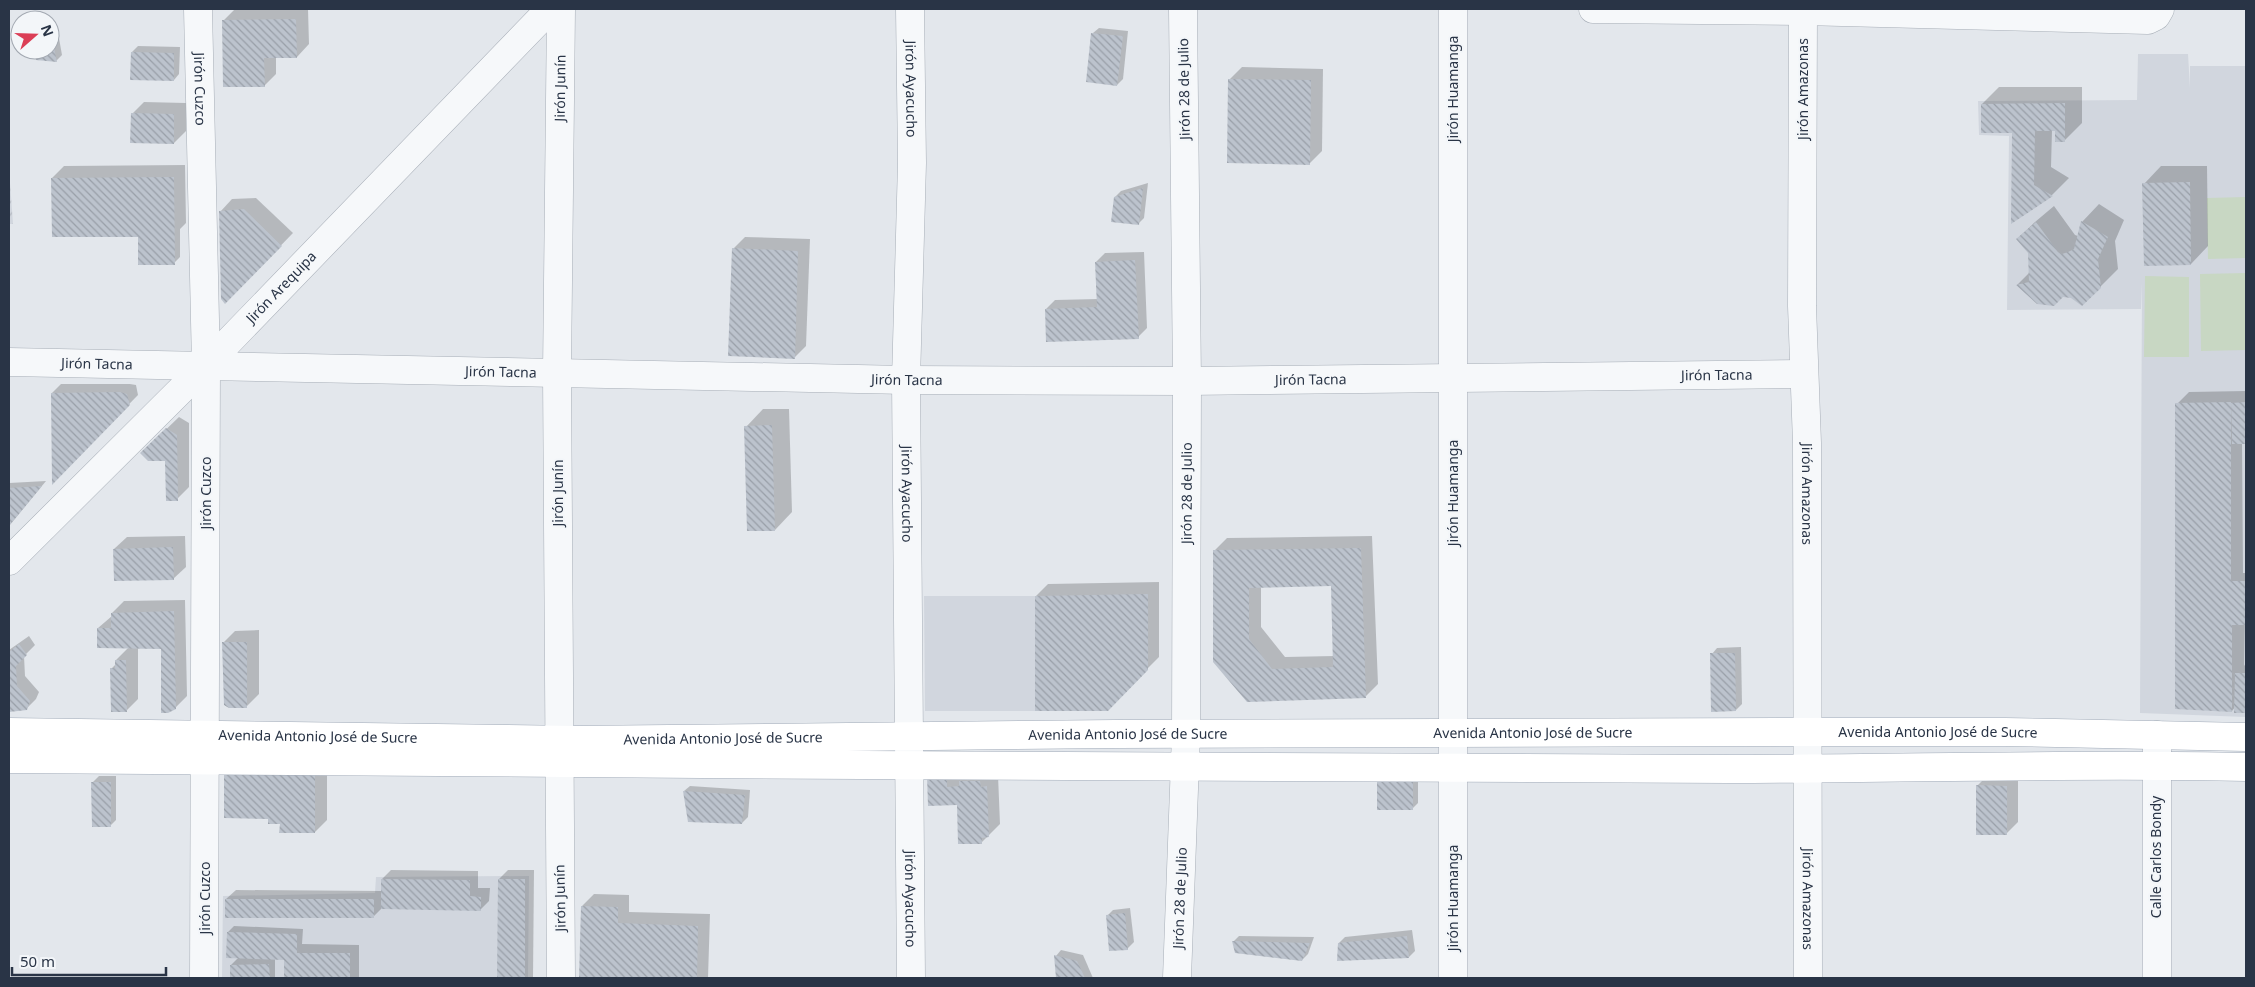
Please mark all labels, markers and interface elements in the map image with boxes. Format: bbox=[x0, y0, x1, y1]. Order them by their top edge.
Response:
north arrow bbox=[10, 10, 60, 60]
text: N bbox=[37, 22, 59, 39]
street label: Jirón Huamanga bbox=[1443, 36, 1462, 144]
street label: Jirón Ayacucho bbox=[901, 38, 922, 138]
street label: Jirón 28 de Julio bbox=[1173, 38, 1194, 142]
street label: Jirón Amazonas bbox=[1793, 38, 1812, 142]
street label: Jirón Cuzco bbox=[190, 50, 211, 126]
street label: Jirón Junín bbox=[550, 54, 570, 124]
street label: Jirón Arequipa bbox=[240, 247, 320, 329]
street label: Jirón Tacna bbox=[59, 353, 133, 373]
street label: Jirón Tacna bbox=[463, 361, 537, 382]
street label: Jirón Tacna bbox=[1679, 365, 1753, 384]
street label: Jirón Tacna bbox=[869, 369, 943, 389]
street label: Jirón Tacna bbox=[1273, 369, 1347, 389]
street label: Jirón Huamanga bbox=[1443, 440, 1462, 548]
street label: Jirón Amazonas bbox=[1798, 441, 1817, 545]
street label: Jirón 28 de Julio bbox=[1177, 442, 1196, 546]
street label: Jirón Ayacucho bbox=[898, 443, 917, 542]
street label: Jirón Cuzco bbox=[196, 457, 215, 531]
street label: Jirón Junín bbox=[548, 459, 567, 529]
street label: Avenida Antonio José de Sucre bbox=[1838, 722, 2038, 742]
street label: Avenida Antonio José de Sucre bbox=[1433, 723, 1633, 742]
street label: Avenida Antonio José de Sucre bbox=[1028, 724, 1228, 744]
street label: Avenida Antonio José de Sucre bbox=[218, 725, 418, 747]
street label: Avenida Antonio José de Sucre bbox=[623, 727, 823, 748]
street label: Calle Carlos Bondy bbox=[2146, 795, 2165, 918]
street label: Jirón Huamanga bbox=[1443, 845, 1462, 953]
street label: Jirón Amazonas bbox=[1799, 846, 1818, 950]
street label: Jirón 28 de Julio bbox=[1168, 847, 1191, 951]
street label: Jirón Ayacucho bbox=[901, 848, 921, 947]
street label: Jirón Cuzco bbox=[195, 862, 214, 936]
street label: Jirón Junín bbox=[549, 864, 570, 934]
scale bar bbox=[12, 944, 166, 976]
text: 50 m bbox=[20, 951, 55, 971]

